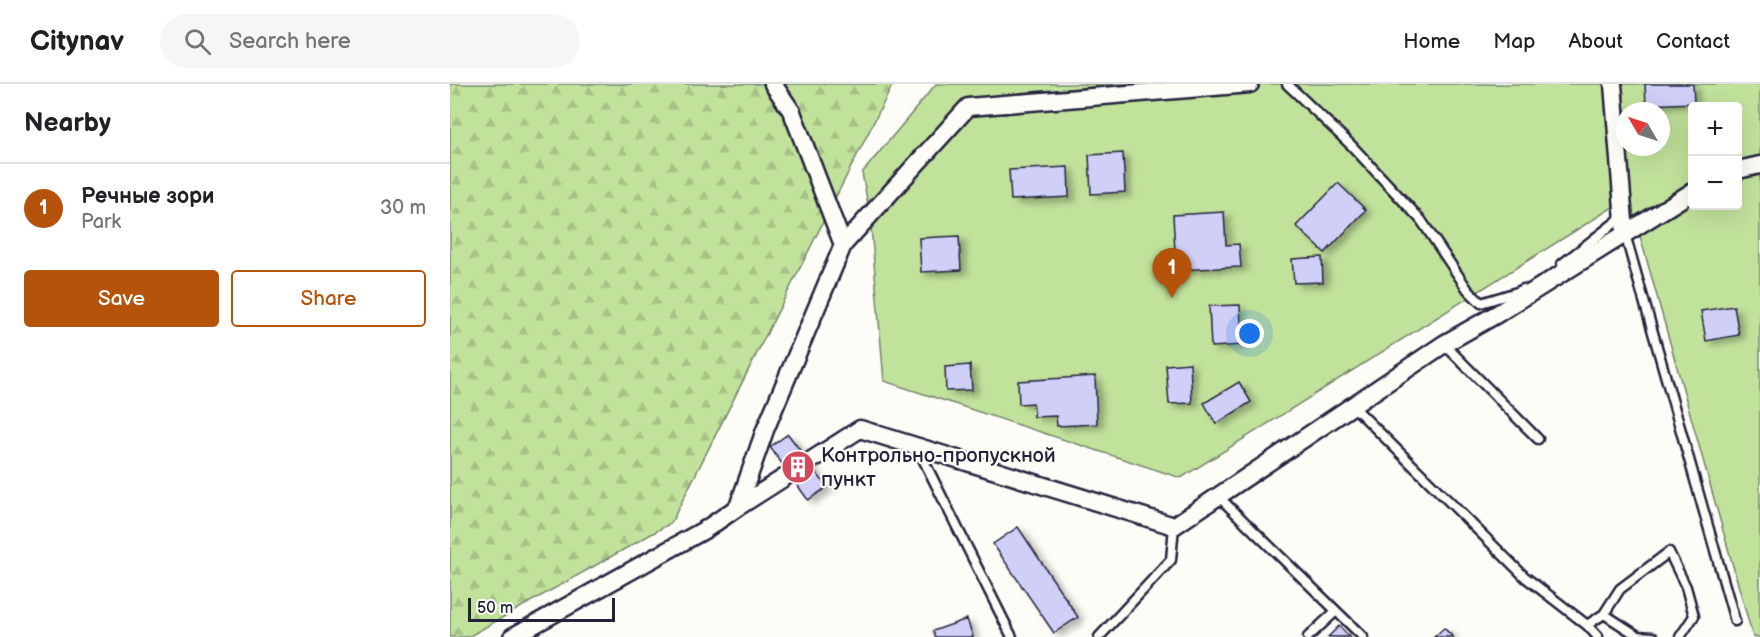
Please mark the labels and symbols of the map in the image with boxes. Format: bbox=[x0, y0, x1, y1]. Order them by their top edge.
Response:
north arrow bbox=[1616, 102, 1670, 156]
pin: 1 bbox=[1152, 248, 1192, 298]
your location bbox=[1235, 319, 1264, 348]
place label: Контрольно-пропускной пункт bbox=[821, 443, 1056, 492]
building icon: Контрольно-пропускной пункт bbox=[780, 449, 816, 485]
scale bar bbox=[468, 595, 615, 622]

